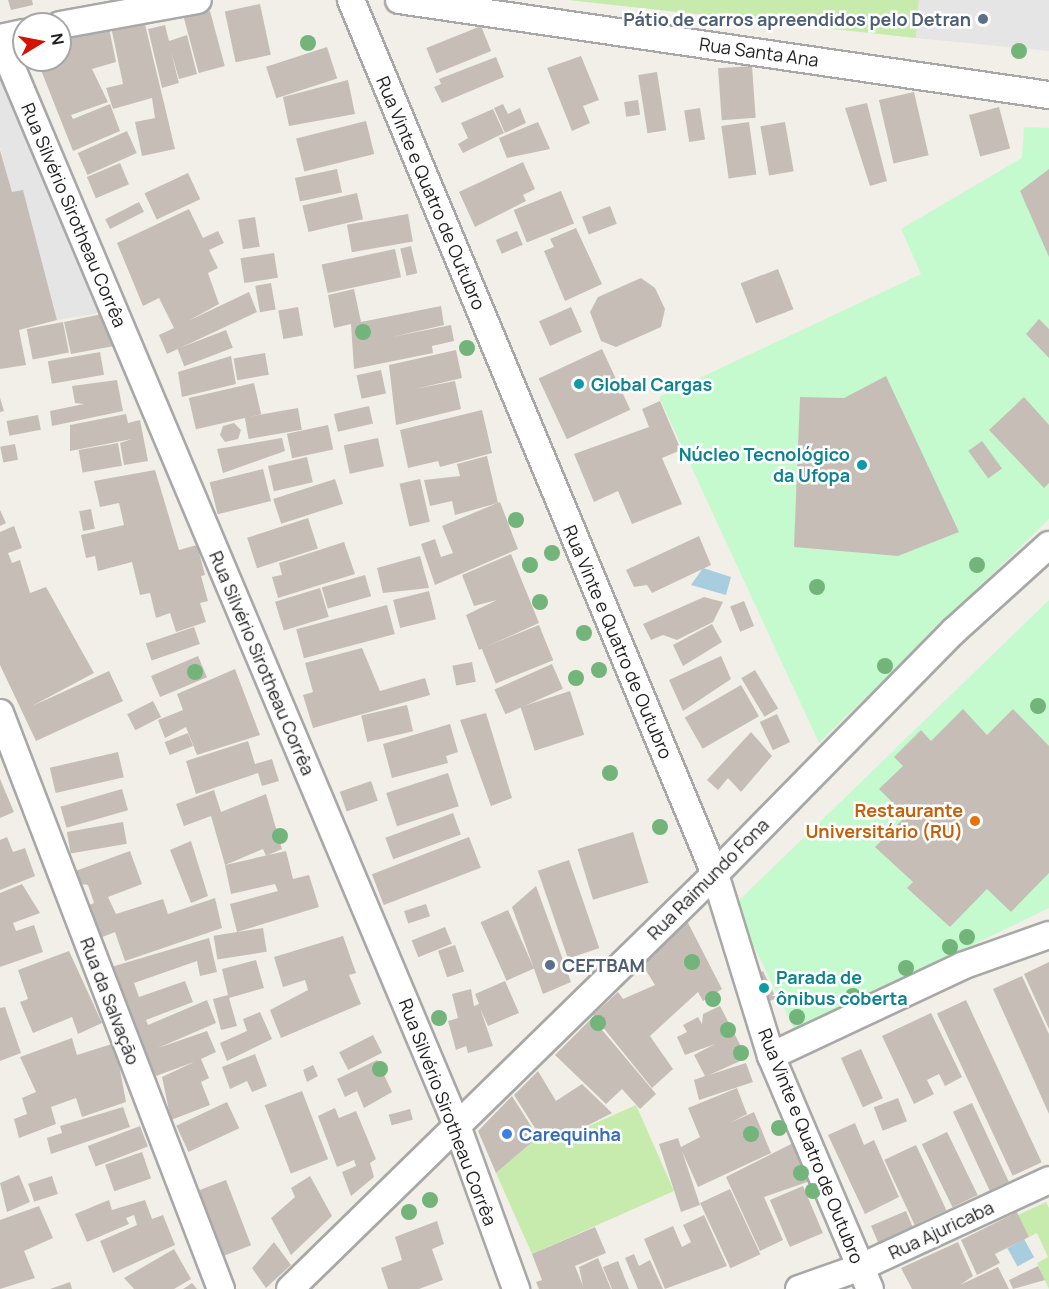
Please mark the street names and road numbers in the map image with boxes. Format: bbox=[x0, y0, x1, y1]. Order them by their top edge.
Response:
street label: Rua Santa Ana bbox=[698, 33, 820, 71]
street label: Rua Vinte e Quatro de Outubro bbox=[372, 73, 490, 313]
street label: Rua Silvério Sirotheau Corrêa bbox=[17, 100, 131, 330]
street label: Rua Vinte e Quatro de Outubro bbox=[559, 522, 677, 762]
street label: Rua Silvério Sirotheau Corrêa bbox=[205, 548, 319, 778]
street label: Rua Raimundo Fona bbox=[643, 814, 773, 944]
street label: Rua da Salvação bbox=[76, 934, 144, 1068]
street label: Rua Silvério Sirotheau Corrêa bbox=[395, 995, 501, 1229]
street label: Rua Vinte e Quatro de Outubro bbox=[754, 1025, 868, 1267]
street label: Rua Ajuricaba bbox=[885, 1196, 997, 1264]

